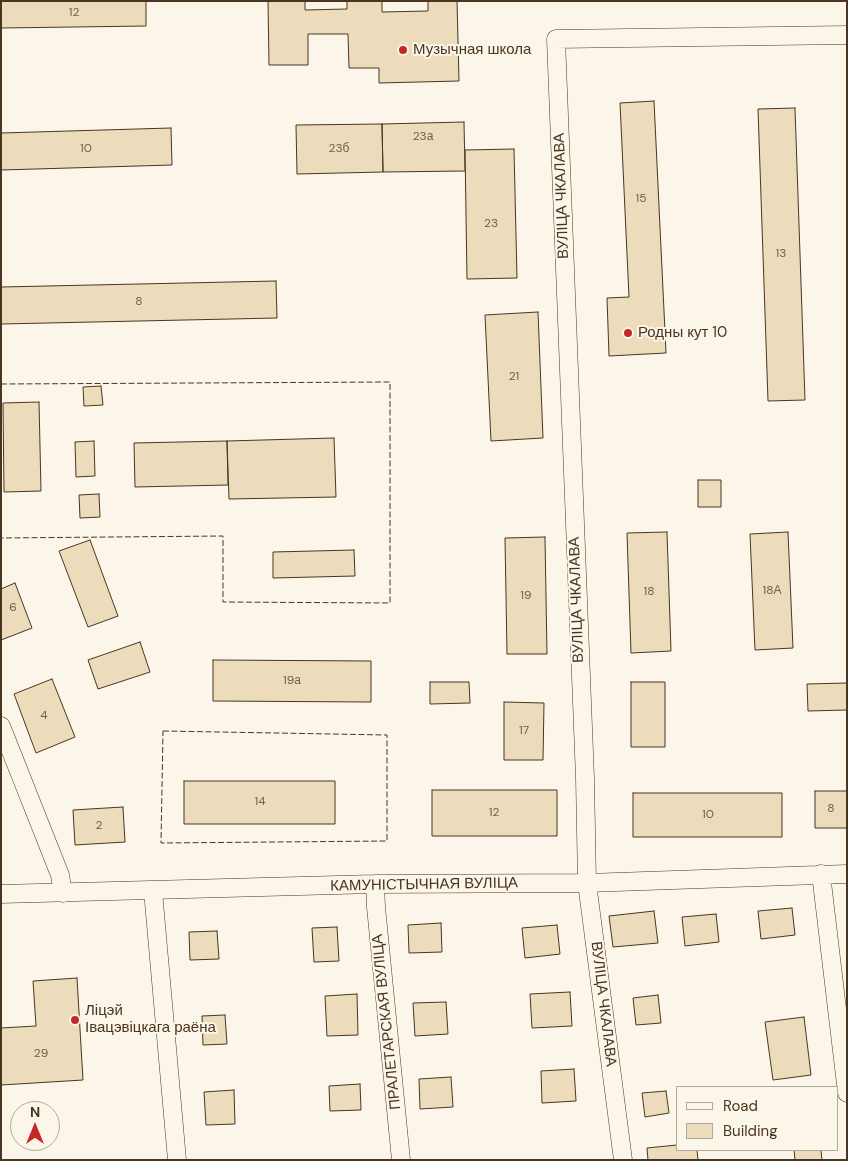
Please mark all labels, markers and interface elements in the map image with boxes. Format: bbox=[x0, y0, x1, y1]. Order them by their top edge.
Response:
house number: 12 bbox=[69, 6, 79, 20]
place label: Музычная школа bbox=[413, 41, 531, 59]
marker: Музычная школа bbox=[397, 44, 409, 56]
house number: 23а bbox=[413, 130, 433, 144]
street label: ВУЛІЦА ЧКАЛАВА bbox=[551, 133, 573, 259]
house number: 10 bbox=[80, 142, 92, 156]
house number: 23б bbox=[329, 142, 349, 156]
house number: 15 bbox=[635, 192, 647, 206]
house number: 23 bbox=[484, 217, 498, 231]
house number: 13 bbox=[776, 247, 786, 261]
house number: 8 bbox=[135, 295, 143, 309]
place label: Родны кут 10 bbox=[638, 324, 727, 342]
marker: Родны кут 10 bbox=[622, 327, 634, 339]
house number: 21 bbox=[509, 370, 519, 384]
street label: ВУЛІЦА ЧКАЛАВА bbox=[566, 537, 588, 663]
house number: 18А bbox=[762, 584, 782, 598]
house number: 18 bbox=[643, 585, 655, 599]
house number: 19 bbox=[520, 589, 532, 603]
house number: 6 bbox=[9, 601, 17, 615]
house number: 19а bbox=[283, 674, 301, 688]
house number: 4 bbox=[40, 709, 48, 723]
house number: 17 bbox=[519, 724, 529, 738]
house number: 14 bbox=[254, 795, 266, 809]
house number: 8 bbox=[827, 802, 835, 816]
house number: 12 bbox=[489, 806, 499, 820]
house number: 10 bbox=[702, 808, 714, 822]
house number: 2 bbox=[96, 819, 102, 833]
street label: КАМУНІСТЫЧНАЯ ВУЛІЦА bbox=[330, 874, 518, 896]
street label: ПРАЛЕТАРСКАЯ ВУЛІЦА bbox=[369, 933, 405, 1111]
street label: ВУЛІЦА ЧКАЛАВА bbox=[586, 940, 620, 1068]
place label: Ліцэй Івацэвіцкага раёна bbox=[85, 1002, 216, 1037]
marker: Ліцэй Івацэвіцкага раёна bbox=[69, 1014, 81, 1026]
house number: 29 bbox=[34, 1047, 48, 1061]
legend bbox=[676, 1086, 838, 1151]
text: Road bbox=[723, 1096, 758, 1116]
north arrow bbox=[10, 1101, 60, 1151]
text: N bbox=[30, 1103, 40, 1121]
text: Building bbox=[723, 1121, 778, 1141]

